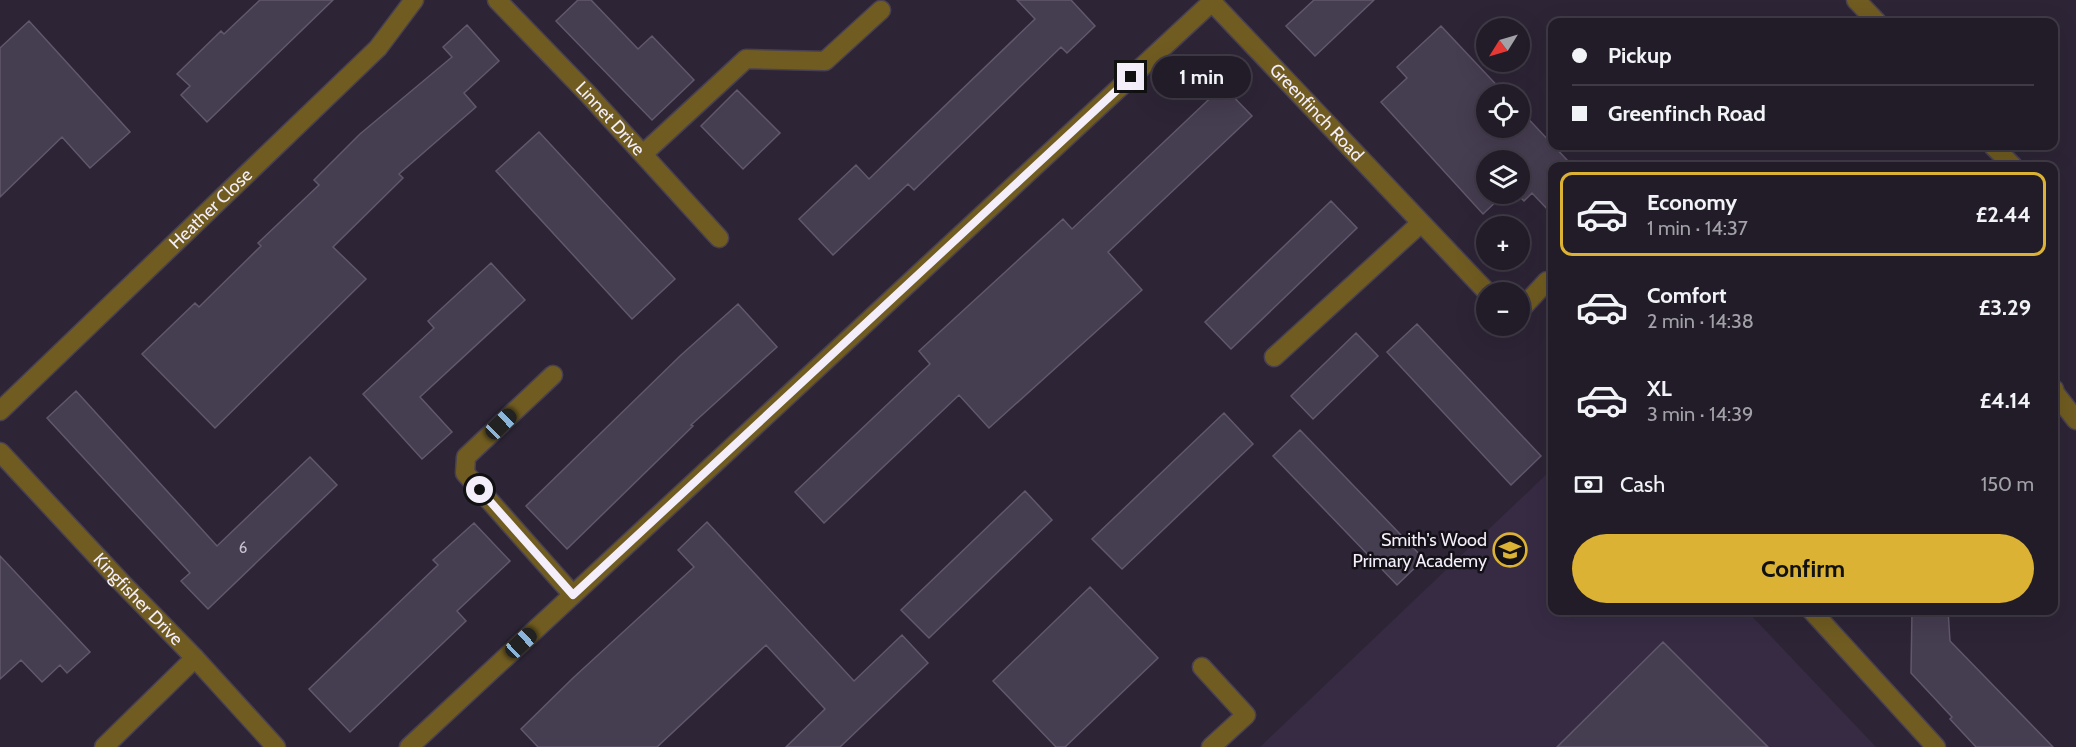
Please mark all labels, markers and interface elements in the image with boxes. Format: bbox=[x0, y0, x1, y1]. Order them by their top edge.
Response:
north arrow bbox=[1476, 18, 1530, 72]
map controls bbox=[1476, 18, 1530, 336]
text: Pickup bbox=[1608, 42, 1672, 69]
callout: 1 min bbox=[1152, 56, 1251, 98]
street label: Greenfinch Road bbox=[1265, 59, 1368, 166]
route end bbox=[1117, 63, 1144, 90]
text: 1 min bbox=[1179, 65, 1224, 89]
street label: Linnet Drive bbox=[571, 77, 650, 160]
button: locate bbox=[1476, 84, 1530, 138]
text: Greenfinch Road bbox=[1608, 100, 1766, 127]
button: layers bbox=[1476, 150, 1530, 204]
street label: Heather Close bbox=[164, 164, 257, 254]
icon: car bbox=[1575, 187, 1629, 241]
text: Economy bbox=[1647, 189, 1737, 216]
text: £2.44 bbox=[1976, 201, 2031, 228]
button: + bbox=[1476, 216, 1530, 270]
text: 1 min · 14:37 bbox=[1647, 216, 1748, 240]
icon: car bbox=[1575, 280, 1629, 334]
button: − bbox=[1476, 282, 1530, 336]
text: Comfort bbox=[1647, 282, 1726, 309]
text: £3.29 bbox=[1979, 294, 2031, 321]
text: 2 min · 14:38 bbox=[1647, 309, 1754, 333]
icon: car bbox=[1575, 373, 1629, 427]
text: XL bbox=[1647, 375, 1672, 402]
text: £4.14 bbox=[1980, 387, 2031, 414]
text: 3 min · 14:39 bbox=[1647, 402, 1753, 426]
car bbox=[482, 405, 520, 443]
icon: cash bbox=[1572, 468, 1605, 501]
text: Cash bbox=[1620, 471, 1665, 498]
text: 150 m bbox=[1981, 472, 2034, 496]
route start bbox=[466, 476, 493, 503]
place label: Smith's Wood Primary Academy bbox=[1353, 529, 1487, 572]
school or university icon: Smith's Wood Primary Academy bbox=[1492, 532, 1528, 568]
button: Confirm bbox=[1572, 534, 2034, 603]
house number: 6 bbox=[239, 539, 247, 557]
street label: Kingfisher Drive bbox=[89, 549, 188, 650]
car bbox=[502, 624, 540, 662]

